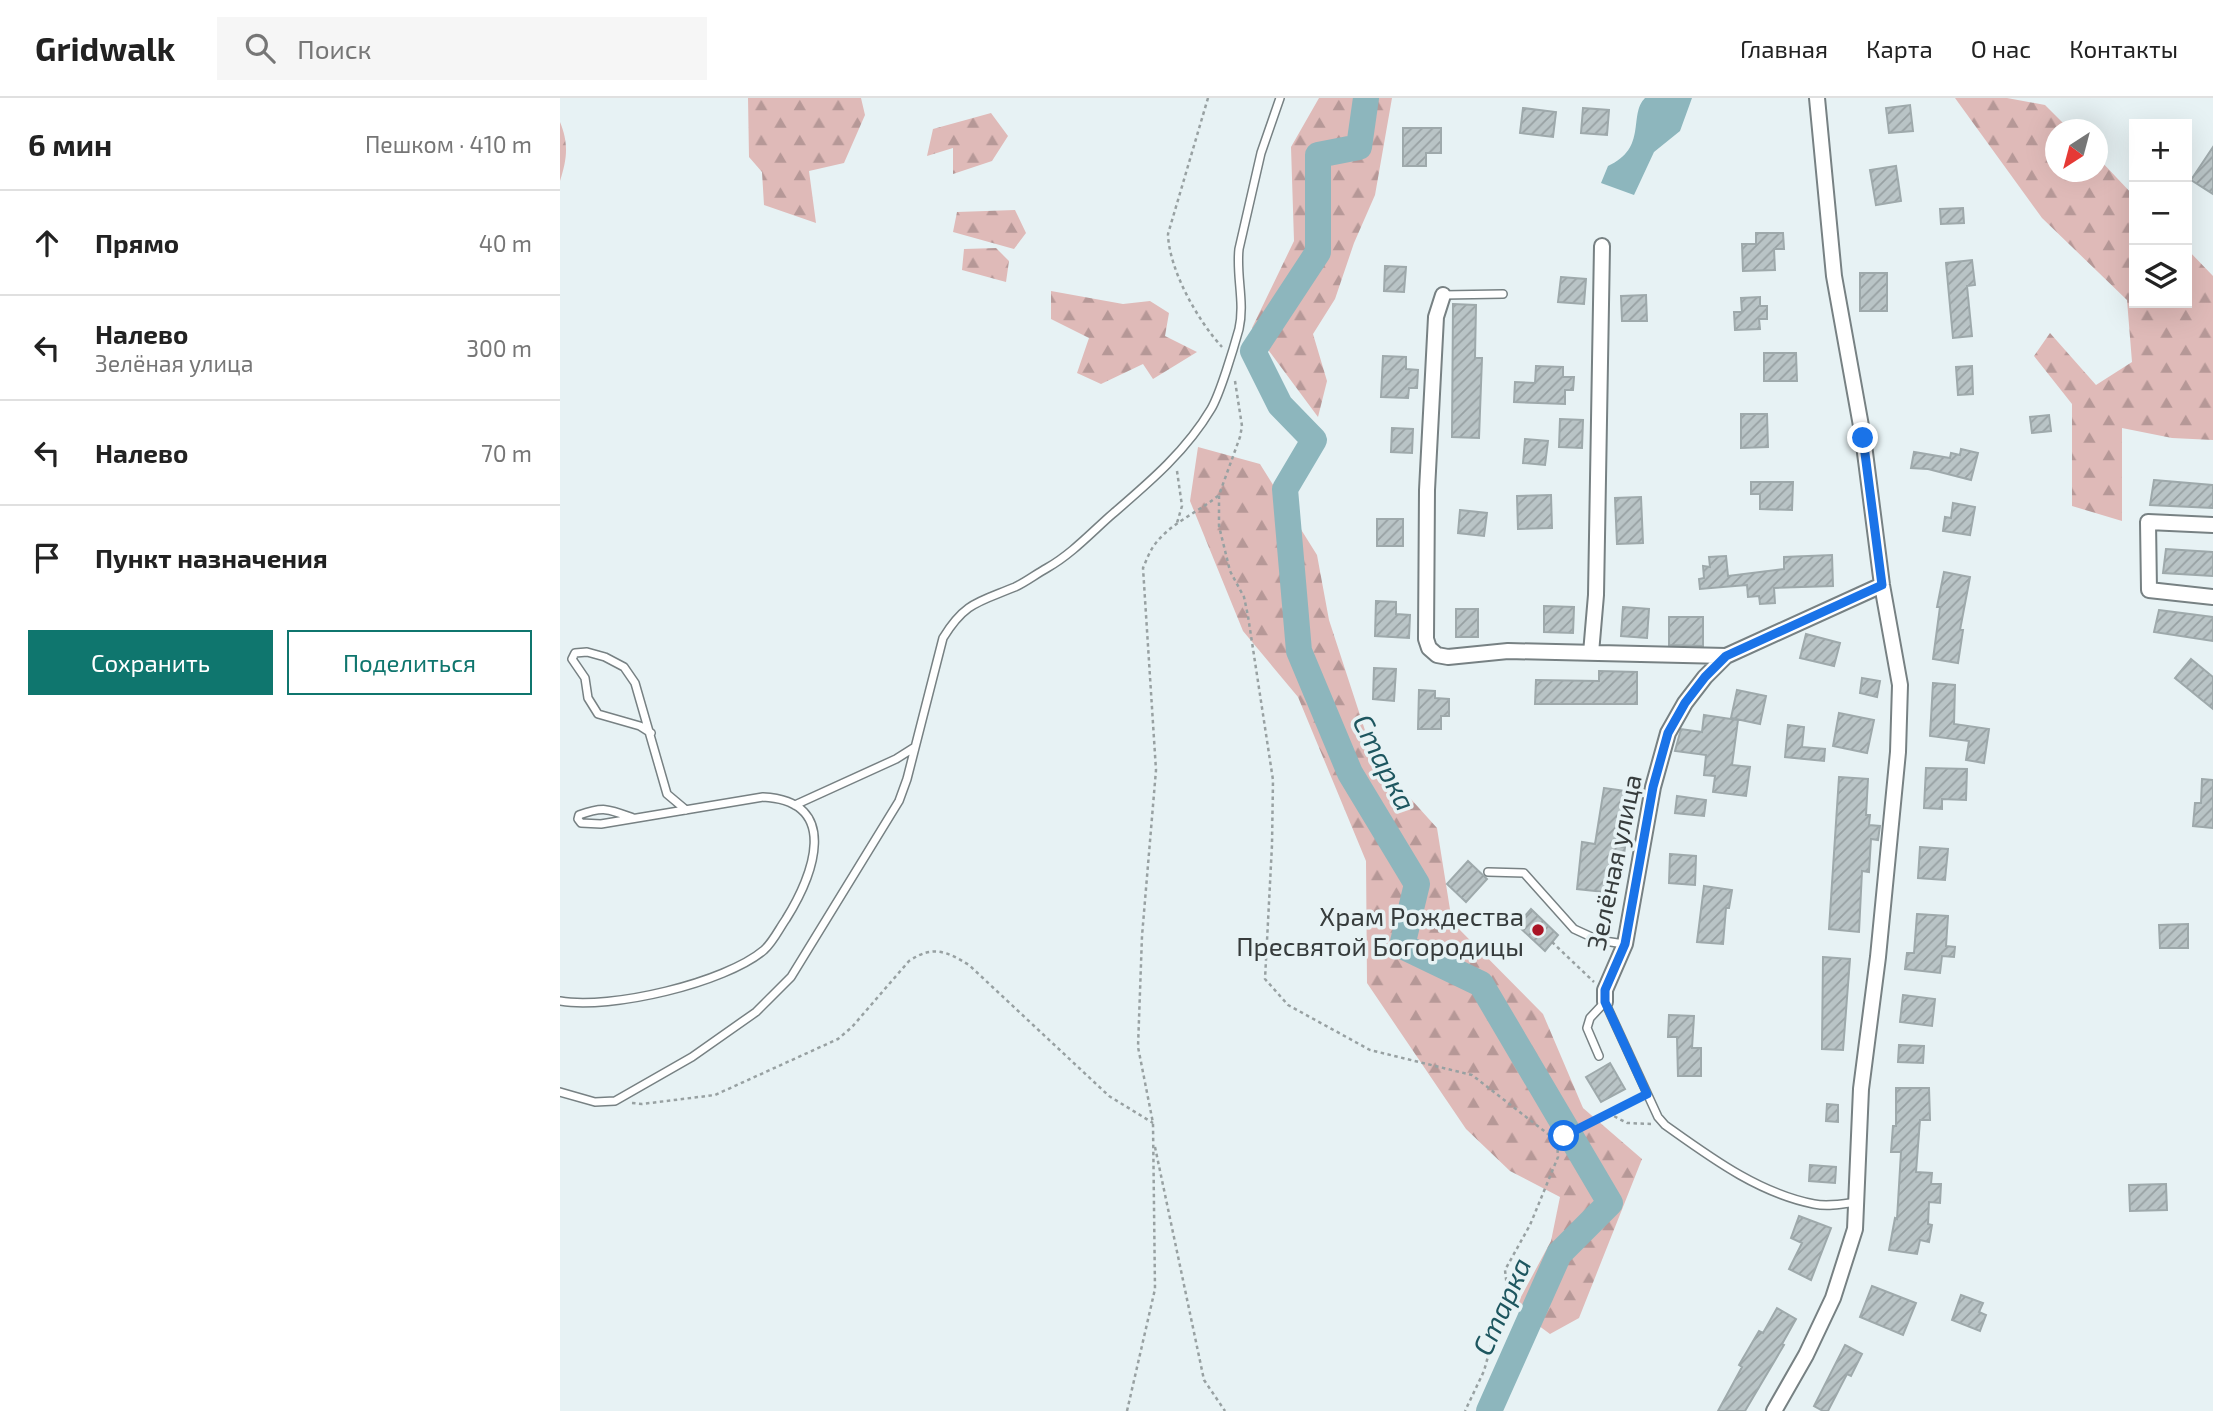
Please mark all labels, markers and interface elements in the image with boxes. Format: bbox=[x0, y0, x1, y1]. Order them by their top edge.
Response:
search box bbox=[217, 17, 707, 80]
text: Gridwalk bbox=[35, 28, 175, 68]
icon: search bbox=[241, 29, 279, 67]
text: Поиск bbox=[297, 33, 371, 64]
text: Главная bbox=[1740, 34, 1828, 63]
text: Карта bbox=[1866, 34, 1933, 63]
text: О нас bbox=[1971, 34, 2031, 63]
text: Контакты bbox=[2069, 34, 2178, 63]
north arrow bbox=[2045, 119, 2108, 182]
map controls bbox=[2129, 119, 2192, 308]
button: + bbox=[2129, 119, 2192, 182]
text: 6 мин bbox=[28, 126, 112, 162]
text: Пешком · 410 m bbox=[365, 130, 532, 158]
button: − bbox=[2129, 182, 2192, 245]
icon: ahead bbox=[28, 224, 66, 262]
text: Прямо bbox=[95, 227, 179, 258]
text: 40 m bbox=[479, 229, 532, 257]
button: layers bbox=[2129, 245, 2192, 308]
text: Налево bbox=[95, 318, 188, 349]
icon: left bbox=[28, 329, 66, 367]
text: 300 m bbox=[466, 334, 532, 362]
text: Зелёная улица bbox=[95, 349, 253, 377]
route end bbox=[1847, 422, 1878, 453]
icon: left bbox=[28, 434, 66, 472]
text: Налево bbox=[95, 437, 188, 468]
text: 70 m bbox=[481, 439, 532, 467]
icon: arrive bbox=[28, 539, 66, 577]
text: Пункт назначения bbox=[95, 542, 328, 573]
button: Сохранить bbox=[28, 630, 273, 695]
button: Поделиться bbox=[287, 630, 532, 695]
water label: Старка bbox=[1346, 708, 1424, 816]
street label: Зелёная улица bbox=[1579, 771, 1648, 953]
place label: Храм Рождества Пресвятой Богородицы bbox=[1236, 900, 1524, 961]
marker: Храм Рождества Пресвятой Богородицы bbox=[1530, 922, 1546, 938]
route start bbox=[1548, 1120, 1579, 1151]
water label: Старка bbox=[1464, 1252, 1538, 1360]

